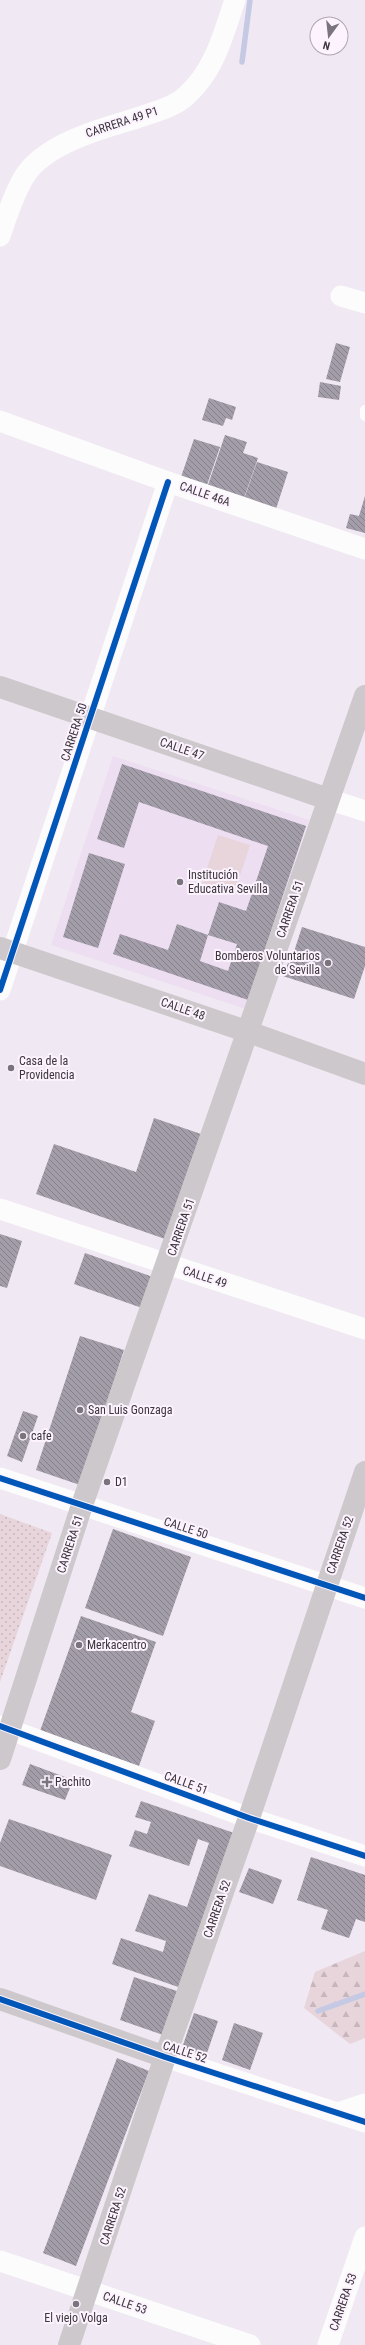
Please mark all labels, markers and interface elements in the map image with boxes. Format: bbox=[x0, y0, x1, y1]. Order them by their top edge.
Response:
north arrow bbox=[309, 16, 349, 56]
text: N bbox=[321, 38, 331, 52]
street label: CARRERA 49 P1 bbox=[84, 104, 160, 140]
street label: CALLE 46A bbox=[178, 479, 232, 509]
street label: CARRERA 50 bbox=[58, 701, 90, 763]
street label: CALLE 47 bbox=[158, 735, 206, 763]
place label: Institución Educativa Sevilla bbox=[188, 868, 268, 896]
marker: Institución Educativa Sevilla bbox=[175, 877, 185, 887]
street label: CARRERA 51 bbox=[274, 878, 306, 940]
place label: Bomberos Voluntarios de Sevilla bbox=[215, 949, 320, 977]
marker: Bomberos Voluntarios de Sevilla bbox=[323, 958, 333, 968]
street label: CALLE 48 bbox=[159, 995, 207, 1023]
place label: Casa de la Providencia bbox=[19, 1054, 75, 1082]
marker: Casa de la Providencia bbox=[6, 1063, 16, 1073]
street label: CARRERA 51 bbox=[165, 1196, 197, 1258]
street label: CALLE 49 bbox=[181, 1263, 229, 1291]
place label: San Luis Gonzaga bbox=[88, 1403, 173, 1417]
marker: San Luis Gonzaga bbox=[75, 1405, 85, 1415]
place label: cafe bbox=[31, 1429, 52, 1443]
marker: cafe bbox=[18, 1431, 28, 1441]
place label: D1 bbox=[115, 1475, 128, 1489]
marker: D1 bbox=[102, 1477, 112, 1487]
street label: CARRERA 51 bbox=[54, 1513, 86, 1575]
street label: CALLE 50 bbox=[162, 1514, 210, 1542]
street label: CARRERA 52 bbox=[324, 1514, 356, 1576]
place label: Merkacentro bbox=[87, 1638, 147, 1652]
marker: Merkacentro bbox=[74, 1640, 84, 1650]
street label: CALLE 51 bbox=[162, 1769, 210, 1797]
place label: Pachito bbox=[55, 1775, 91, 1789]
marker: Pachito bbox=[42, 1777, 52, 1787]
street label: CARRERA 52 bbox=[201, 1878, 233, 1940]
street label: CALLE 52 bbox=[161, 2038, 209, 2066]
street label: CARRERA 52 bbox=[97, 2185, 129, 2247]
street label: CARRERA 53 bbox=[327, 2271, 359, 2333]
street label: CALLE 53 bbox=[101, 2289, 149, 2317]
marker: El viejo Volga bbox=[71, 2299, 81, 2309]
place label: El viejo Volga bbox=[44, 2311, 108, 2325]

